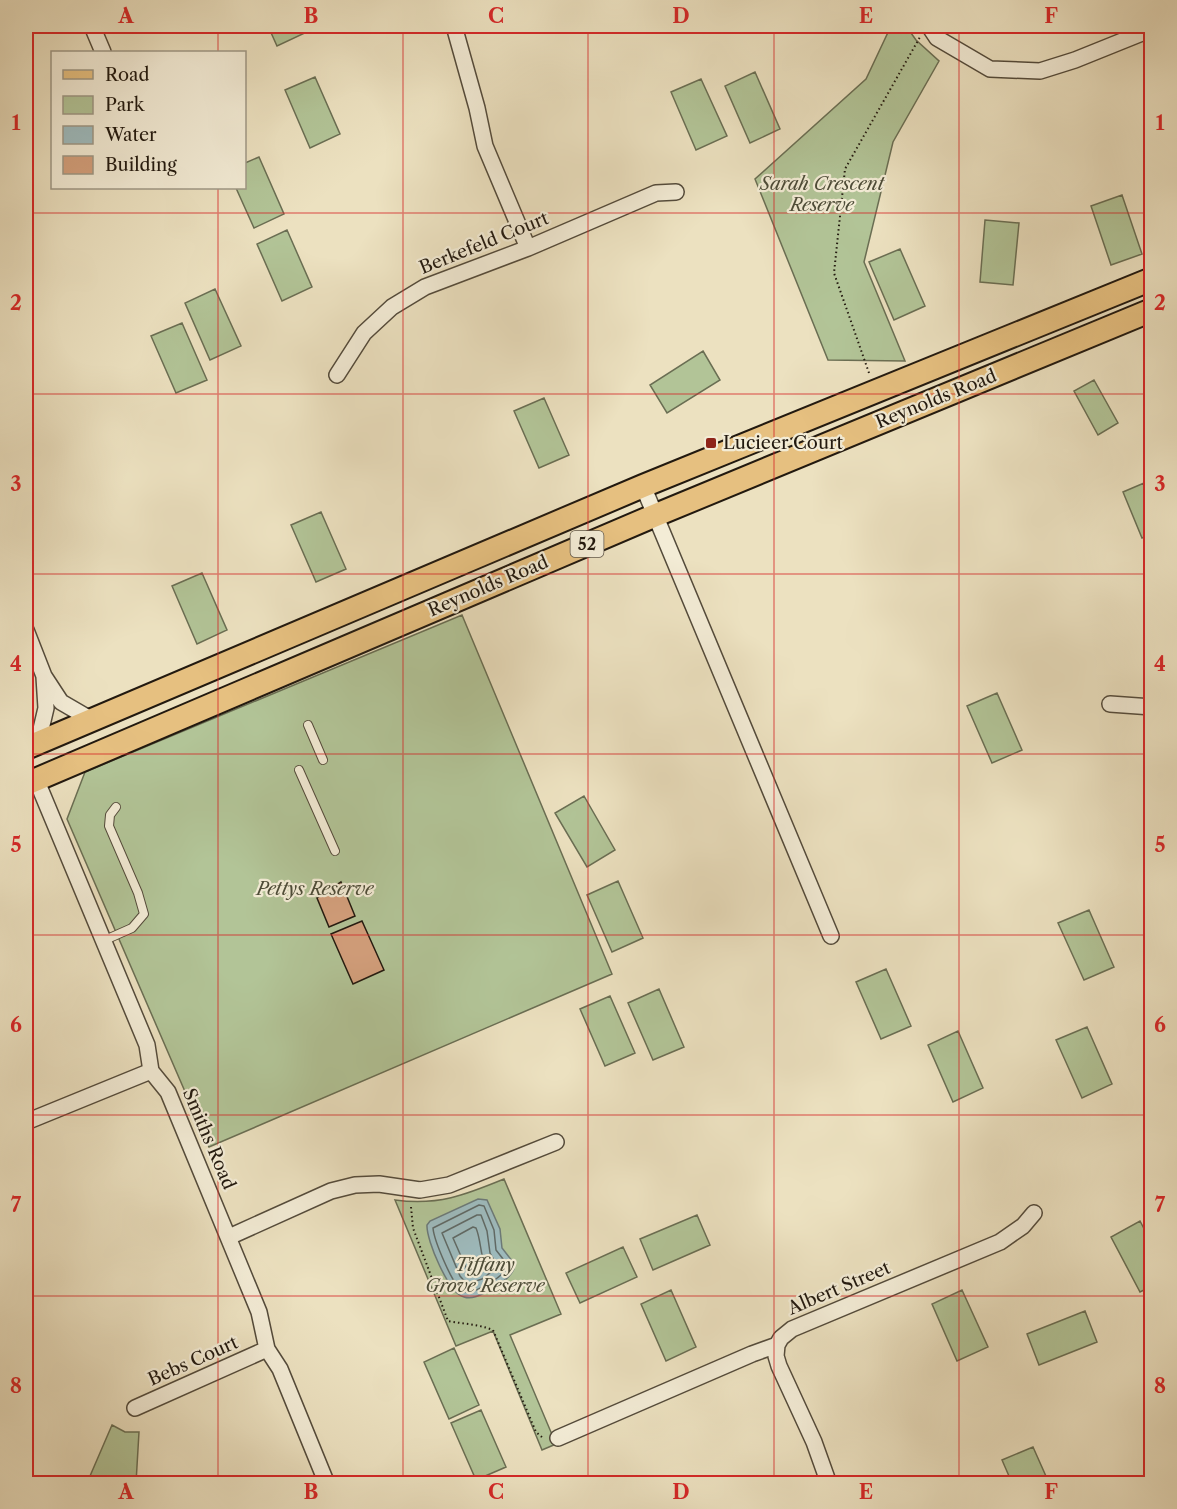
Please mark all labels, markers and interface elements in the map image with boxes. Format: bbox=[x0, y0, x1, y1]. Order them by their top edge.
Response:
text: A bbox=[117, 4, 134, 28]
text: B bbox=[304, 4, 319, 28]
text: C bbox=[488, 4, 504, 28]
text: D bbox=[672, 4, 690, 28]
text: E bbox=[859, 4, 873, 28]
text: F bbox=[1044, 4, 1058, 28]
legend bbox=[51, 51, 246, 189]
text: Road bbox=[105, 64, 150, 86]
text: Park bbox=[105, 94, 146, 116]
text: 1 bbox=[12, 111, 21, 135]
text: 1 bbox=[1156, 111, 1165, 135]
text: Water bbox=[104, 124, 157, 146]
text: Building bbox=[105, 154, 177, 176]
park label: Sarah Crescent Reserve bbox=[759, 173, 886, 216]
street label: Berkefeld Court bbox=[416, 207, 552, 279]
text: 2 bbox=[10, 291, 22, 315]
text: 2 bbox=[1154, 291, 1166, 315]
street label: Reynolds Road bbox=[872, 365, 1000, 433]
place label: Lucieer Court bbox=[723, 432, 844, 454]
marker: Lucieer Court bbox=[704, 436, 718, 450]
text: 3 bbox=[10, 472, 22, 496]
text: 3 bbox=[1154, 472, 1166, 496]
road number: 52 bbox=[570, 531, 604, 557]
street label: Reynolds Road bbox=[425, 551, 552, 621]
text: 4 bbox=[10, 652, 22, 676]
text: 4 bbox=[1154, 652, 1166, 676]
text: 5 bbox=[10, 833, 22, 857]
text: 5 bbox=[1154, 833, 1166, 857]
park label: Pettys Reserve bbox=[254, 878, 375, 900]
text: 6 bbox=[10, 1013, 22, 1037]
text: 6 bbox=[1154, 1013, 1166, 1037]
street label: Smiths Road bbox=[178, 1085, 240, 1193]
text: 7 bbox=[11, 1193, 22, 1217]
text: 7 bbox=[1155, 1193, 1166, 1217]
park label: Tiffany Grove Reserve bbox=[425, 1254, 546, 1297]
street label: Albert Street bbox=[783, 1256, 894, 1320]
street label: Bebs Court bbox=[145, 1331, 242, 1391]
text: 8 bbox=[10, 1374, 22, 1398]
text: 8 bbox=[1154, 1374, 1166, 1398]
text: A bbox=[117, 1480, 134, 1504]
text: B bbox=[304, 1480, 319, 1504]
text: C bbox=[488, 1480, 504, 1504]
text: D bbox=[672, 1480, 690, 1504]
text: E bbox=[859, 1480, 873, 1504]
text: F bbox=[1044, 1480, 1058, 1504]

